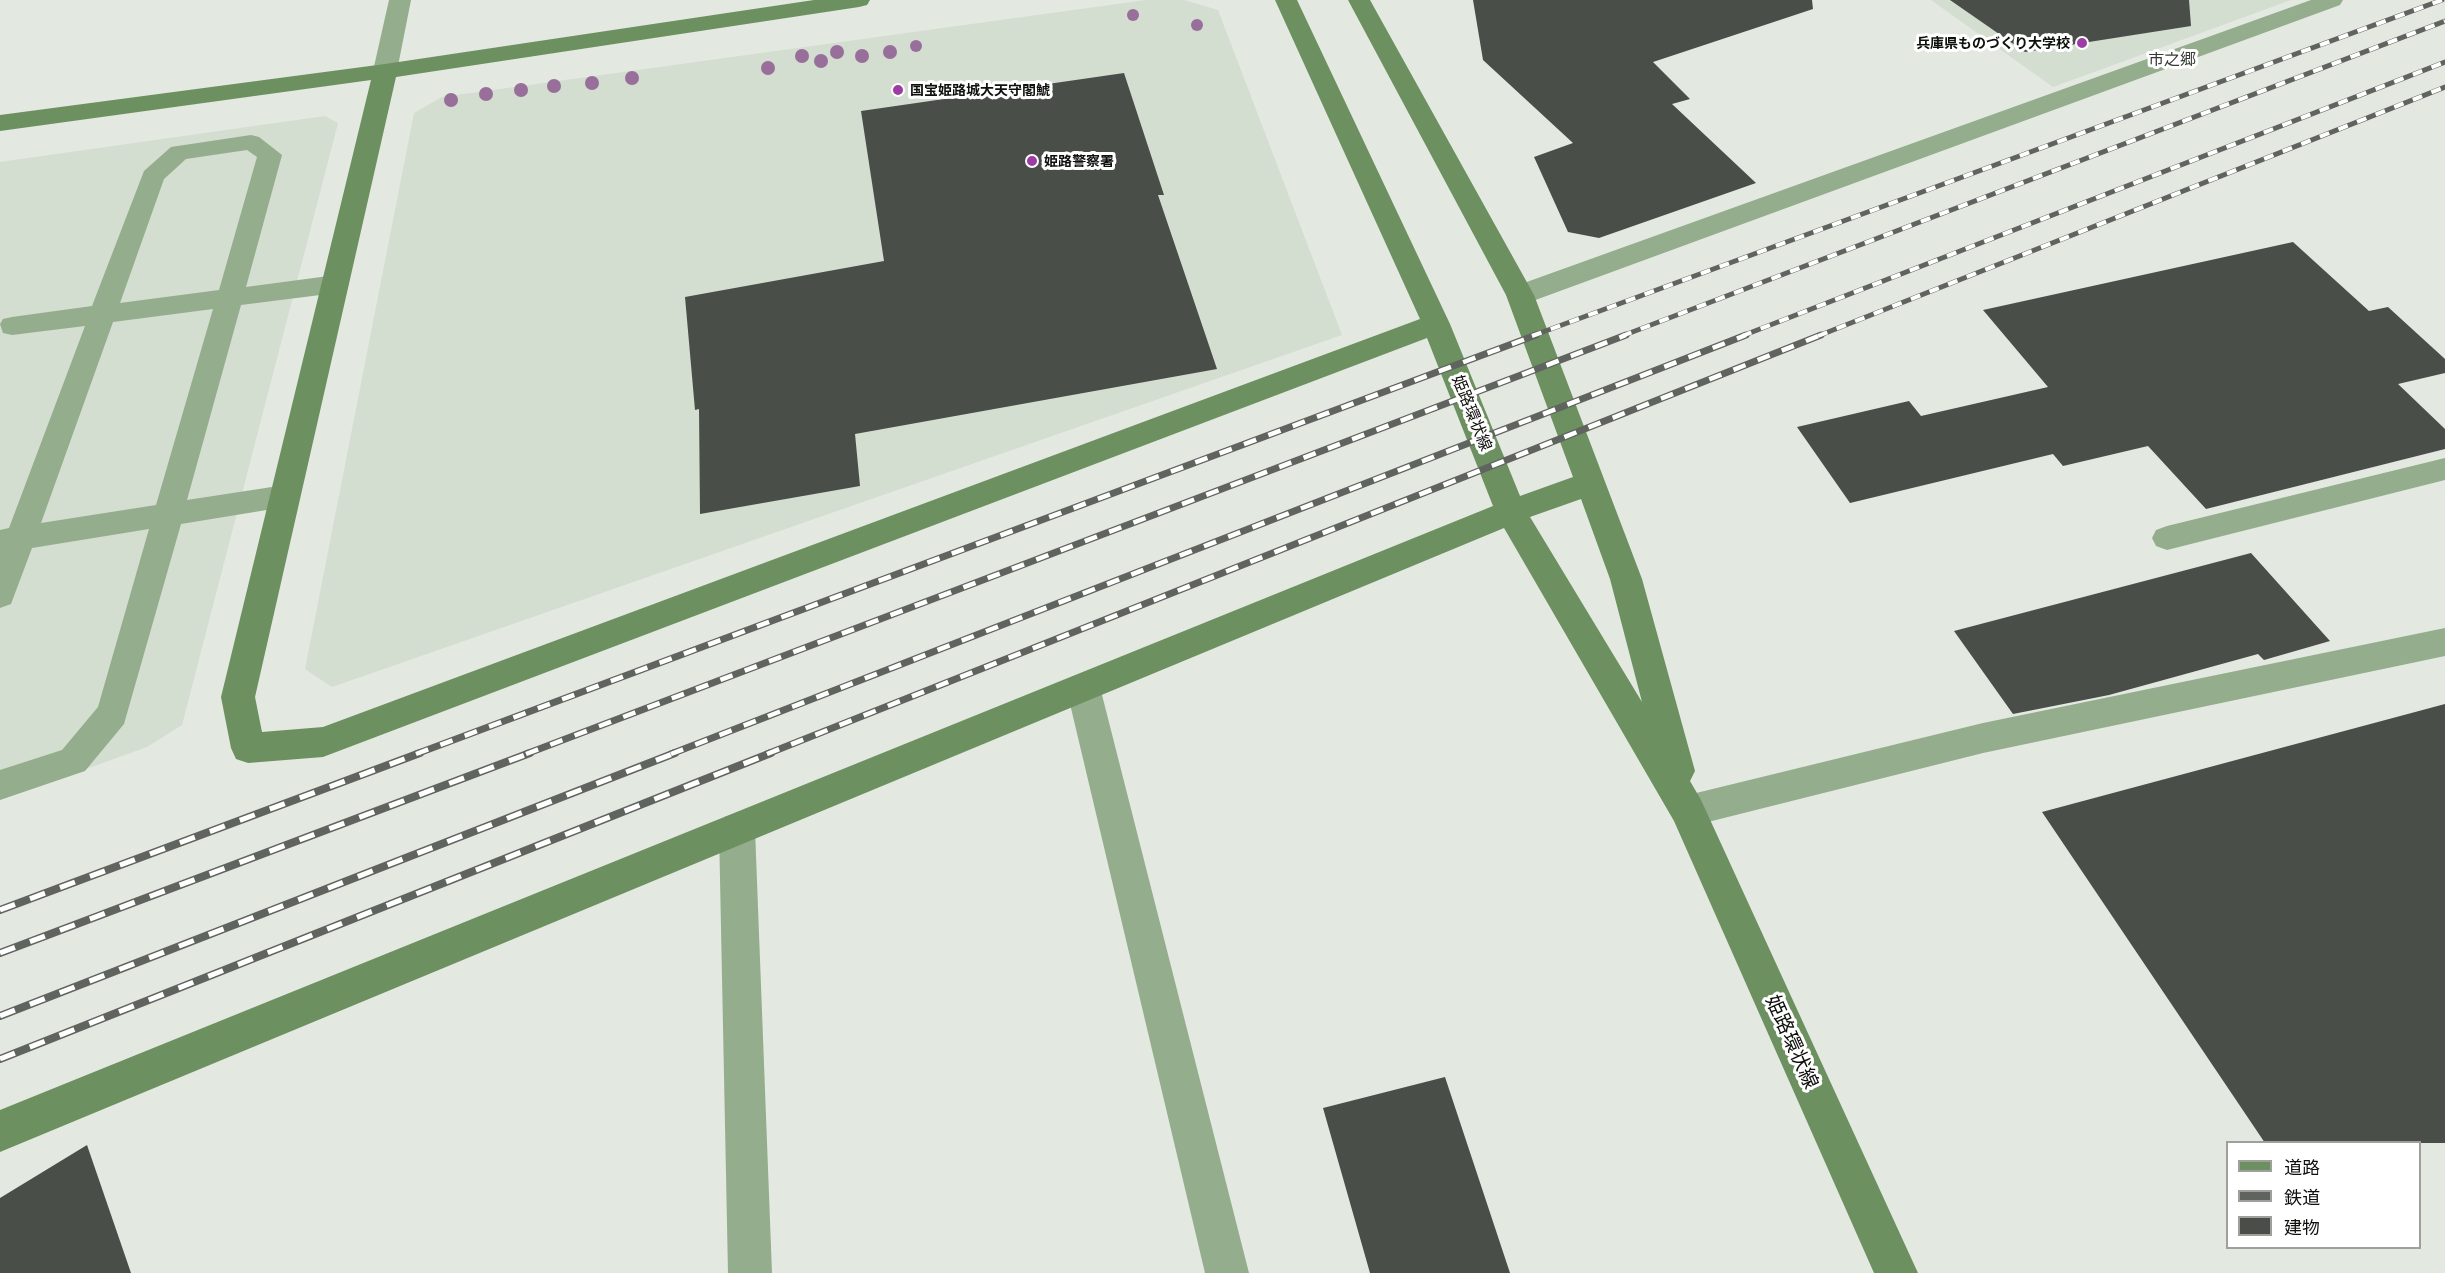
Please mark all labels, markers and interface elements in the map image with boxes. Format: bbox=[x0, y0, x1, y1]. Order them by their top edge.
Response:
place label: 兵庫県ものづくり大学校 bbox=[1916, 35, 2070, 51]
marker: 兵庫県ものづくり大学校 bbox=[2075, 36, 2089, 50]
district label: 市之郷 bbox=[2148, 50, 2196, 70]
place label: 国宝姫路城大天守閣鯱 bbox=[910, 82, 1050, 98]
marker: 国宝姫路城大天守閣鯱 bbox=[891, 83, 905, 97]
place label: 姫路警察署 bbox=[1044, 153, 1114, 169]
marker: 姫路警察署 bbox=[1025, 154, 1039, 168]
street label: 姫路環状線 bbox=[1448, 372, 1496, 454]
street label: 姫路環状線 bbox=[1761, 991, 1823, 1093]
legend bbox=[2226, 1141, 2421, 1249]
text: 道路 bbox=[2284, 1156, 2320, 1178]
text: 鉄道 bbox=[2284, 1186, 2320, 1208]
text: 建物 bbox=[2284, 1216, 2320, 1238]

